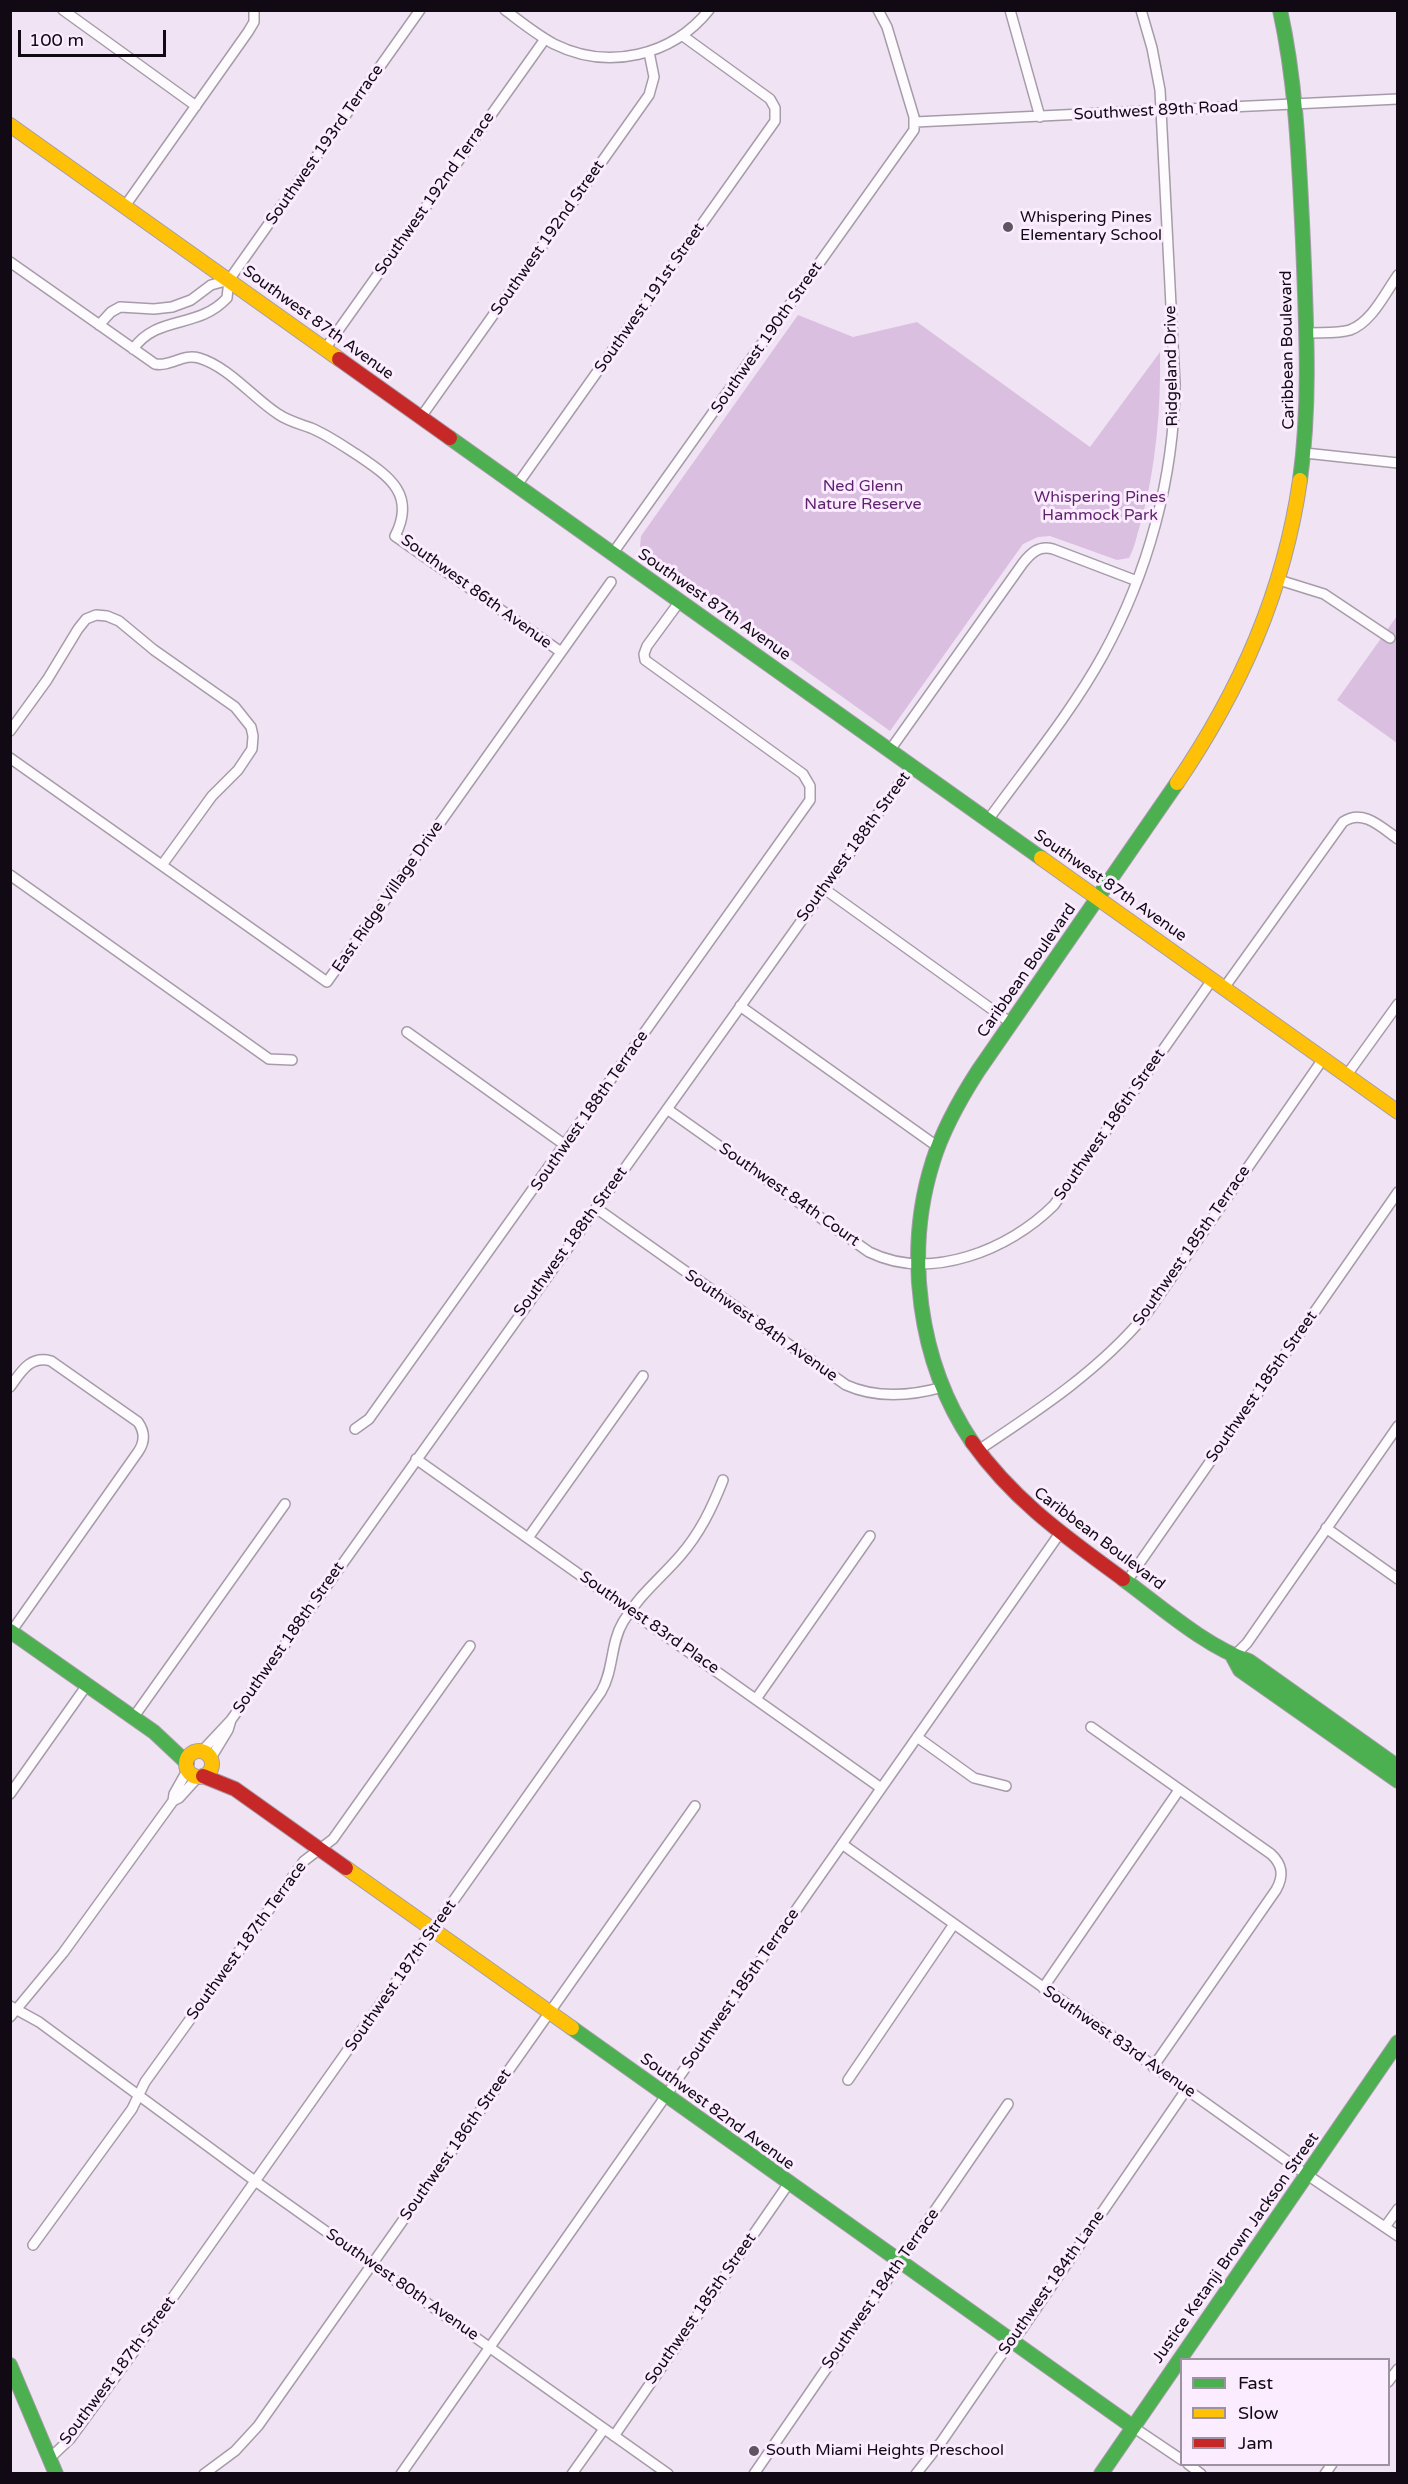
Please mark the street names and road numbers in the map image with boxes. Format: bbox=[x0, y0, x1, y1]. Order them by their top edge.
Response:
street label: Southwest 193rd Terrace bbox=[262, 61, 388, 229]
street label: Southwest 89th Road bbox=[1073, 97, 1239, 125]
street label: Southwest 192nd Terrace bbox=[371, 109, 499, 279]
street label: Southwest 192nd Street bbox=[487, 157, 609, 319]
street label: Southwest 191st Street bbox=[591, 219, 709, 377]
street label: Southwest 190th Street bbox=[707, 259, 827, 417]
street label: Southwest 87th Avenue bbox=[239, 262, 397, 384]
street label: Caribbean Boulevard bbox=[1277, 270, 1299, 430]
street label: Ridgeland Drive bbox=[1161, 305, 1183, 427]
street label: Southwest 86th Avenue bbox=[397, 531, 555, 653]
street label: Southwest 87th Avenue bbox=[634, 545, 794, 665]
street label: Southwest 188th Street bbox=[793, 768, 915, 926]
street label: East Ridge Village Drive bbox=[328, 818, 448, 976]
street label: Southwest 87th Avenue bbox=[1030, 826, 1190, 946]
street label: Caribbean Boulevard bbox=[973, 900, 1081, 1042]
street label: Southwest 188th Terrace bbox=[527, 1027, 653, 1195]
street label: Southwest 186th Street bbox=[1050, 1046, 1170, 1204]
street label: Southwest 84th Court bbox=[715, 1139, 863, 1251]
street label: Southwest 185th Terrace bbox=[1129, 1162, 1255, 1330]
street label: Southwest 188th Street bbox=[510, 1163, 632, 1321]
street label: Southwest 84th Avenue bbox=[681, 1266, 841, 1386]
street label: Southwest 185th Street bbox=[1202, 1308, 1322, 1466]
street label: Caribbean Boulevard bbox=[1030, 1483, 1168, 1595]
street label: Southwest 188th Street bbox=[229, 1559, 349, 1717]
street label: Southwest 83rd Place bbox=[576, 1568, 722, 1678]
street label: Southwest 187th Terrace bbox=[183, 1858, 311, 2024]
street label: Southwest 187th Street bbox=[341, 1897, 461, 2055]
street label: Southwest 185th Terrace bbox=[678, 1905, 804, 2073]
street label: Southwest 83rd Avenue bbox=[1039, 1982, 1199, 2102]
street label: Southwest 82nd Avenue bbox=[636, 2050, 798, 2174]
street label: Southwest 186th Street bbox=[396, 2066, 516, 2224]
street label: Justice Ketanji Brown Jackson Street bbox=[1149, 2129, 1323, 2367]
street label: Southwest 184th Terrace bbox=[818, 2205, 944, 2373]
street label: Southwest 184th Lane bbox=[995, 2207, 1109, 2359]
street label: Southwest 80th Avenue bbox=[322, 2225, 482, 2345]
street label: Southwest 185th Street bbox=[641, 2230, 761, 2388]
street label: Southwest 187th Street bbox=[56, 2293, 180, 2449]

